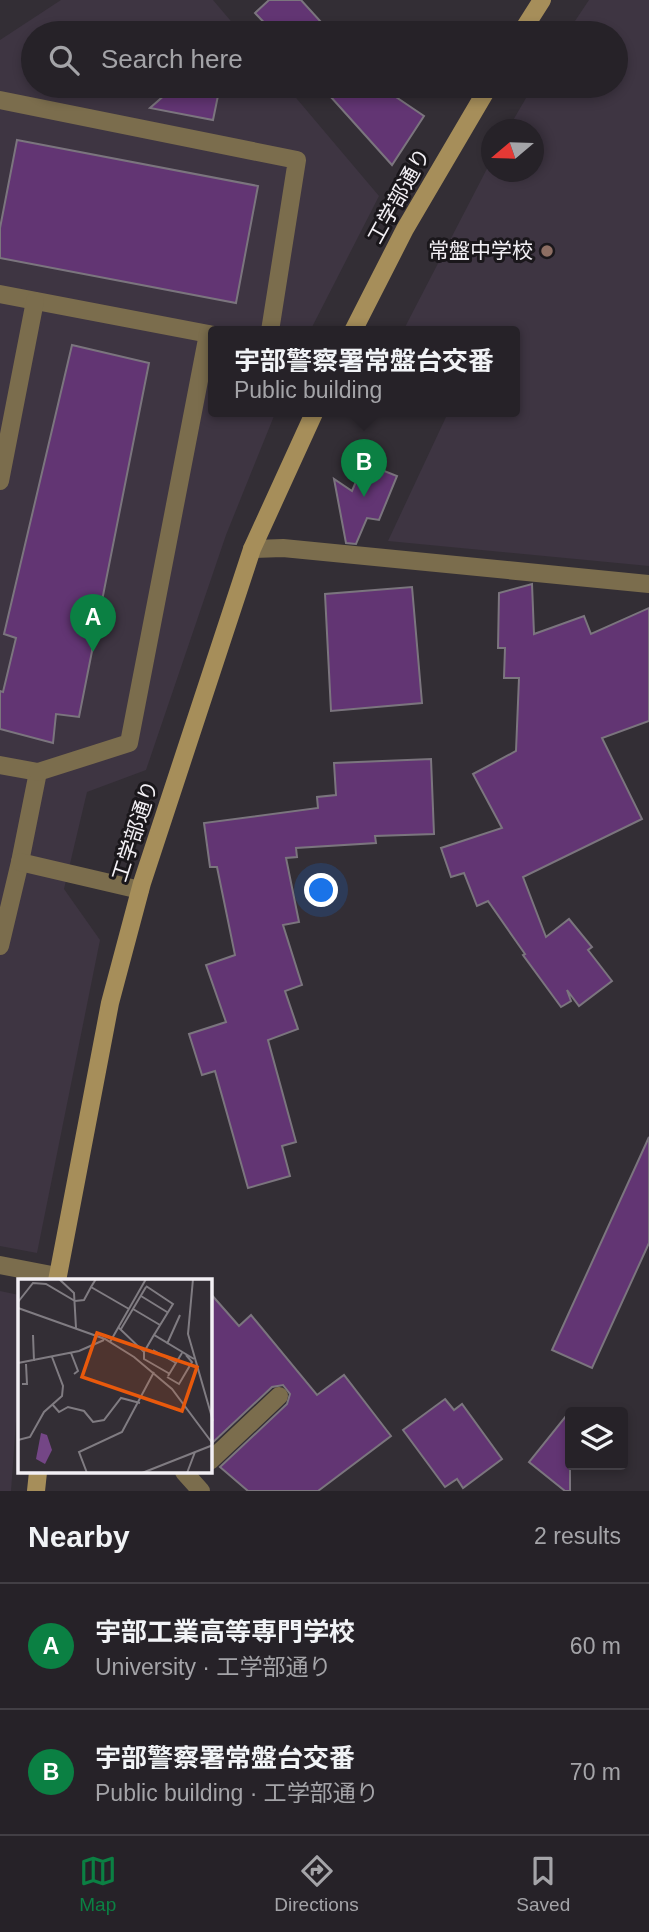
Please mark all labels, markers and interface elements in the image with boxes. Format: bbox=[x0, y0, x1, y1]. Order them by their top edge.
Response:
search box bbox=[21, 21, 628, 98]
icon: search bbox=[45, 41, 83, 79]
text: Search here bbox=[101, 44, 243, 74]
north arrow bbox=[481, 119, 544, 182]
street label: 工学部通り bbox=[363, 144, 434, 247]
place label: 常盤中学校 bbox=[428, 239, 533, 262]
marker: 常盤中学校 bbox=[539, 243, 555, 259]
popup bbox=[208, 326, 520, 417]
text: 宇部警察署常盤台交番 bbox=[234, 346, 494, 376]
text: Public building bbox=[234, 377, 382, 403]
pin: B bbox=[341, 439, 387, 497]
pin: A bbox=[70, 594, 116, 652]
street label: 工学部通り bbox=[107, 777, 162, 884]
your location bbox=[304, 873, 338, 907]
inset map bbox=[18, 1279, 212, 1474]
map controls bbox=[565, 1407, 628, 1470]
button: layers bbox=[565, 1407, 628, 1470]
text: Nearby bbox=[28, 1520, 130, 1553]
text: 2 results bbox=[534, 1523, 621, 1549]
text: 宇部工業高等専門学校 bbox=[95, 1617, 355, 1647]
text: A bbox=[43, 1633, 59, 1659]
text: 60 m bbox=[570, 1633, 621, 1659]
text: University · 工学部通り bbox=[95, 1654, 331, 1680]
text: 宇部警察署常盤台交番 bbox=[95, 1743, 355, 1773]
text: B bbox=[43, 1759, 59, 1785]
text: 70 m bbox=[570, 1759, 621, 1785]
text: Public building · 工学部通り bbox=[95, 1780, 379, 1806]
tab: Map bbox=[79, 1852, 117, 1916]
tab: Directions bbox=[274, 1852, 359, 1916]
tab: Saved bbox=[516, 1852, 570, 1916]

